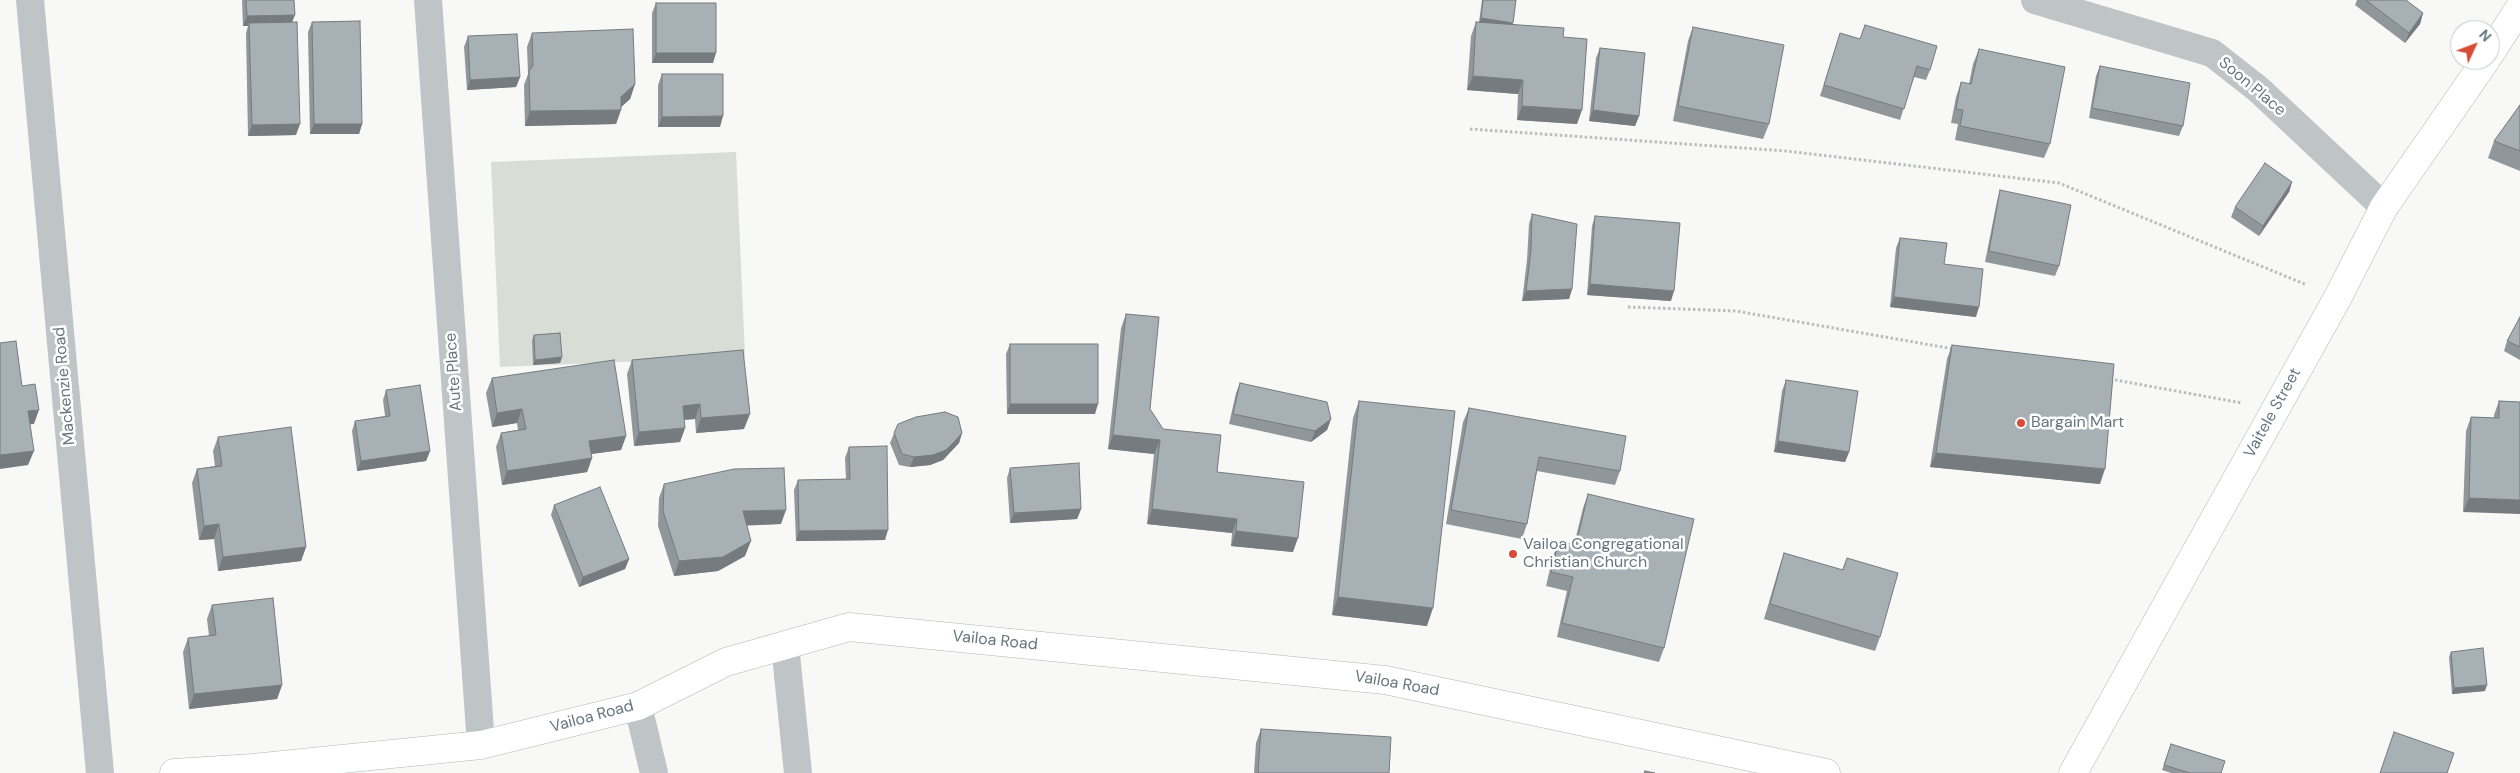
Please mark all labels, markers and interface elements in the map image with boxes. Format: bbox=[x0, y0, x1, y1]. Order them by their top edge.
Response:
north arrow bbox=[2450, 20, 2500, 70]
text: N bbox=[2475, 26, 2495, 45]
street label: Soon Place bbox=[2215, 53, 2289, 121]
street label: Mackenzie Road bbox=[50, 326, 80, 446]
street label: Aute Place bbox=[442, 332, 466, 412]
street label: Vaitele Street bbox=[2240, 365, 2306, 461]
place label: Bargain Mart bbox=[2031, 413, 2124, 433]
marker: Bargain Mart bbox=[2015, 417, 2027, 429]
place label: Vailoa Congregational Christian Church bbox=[1523, 535, 1684, 573]
marker: Vailoa Congregational Christian Church bbox=[1507, 548, 1519, 560]
street label: Vailoa Road bbox=[951, 627, 1039, 655]
street label: Vailoa Road bbox=[1353, 667, 1441, 701]
street label: Vailoa Road bbox=[548, 697, 636, 737]

